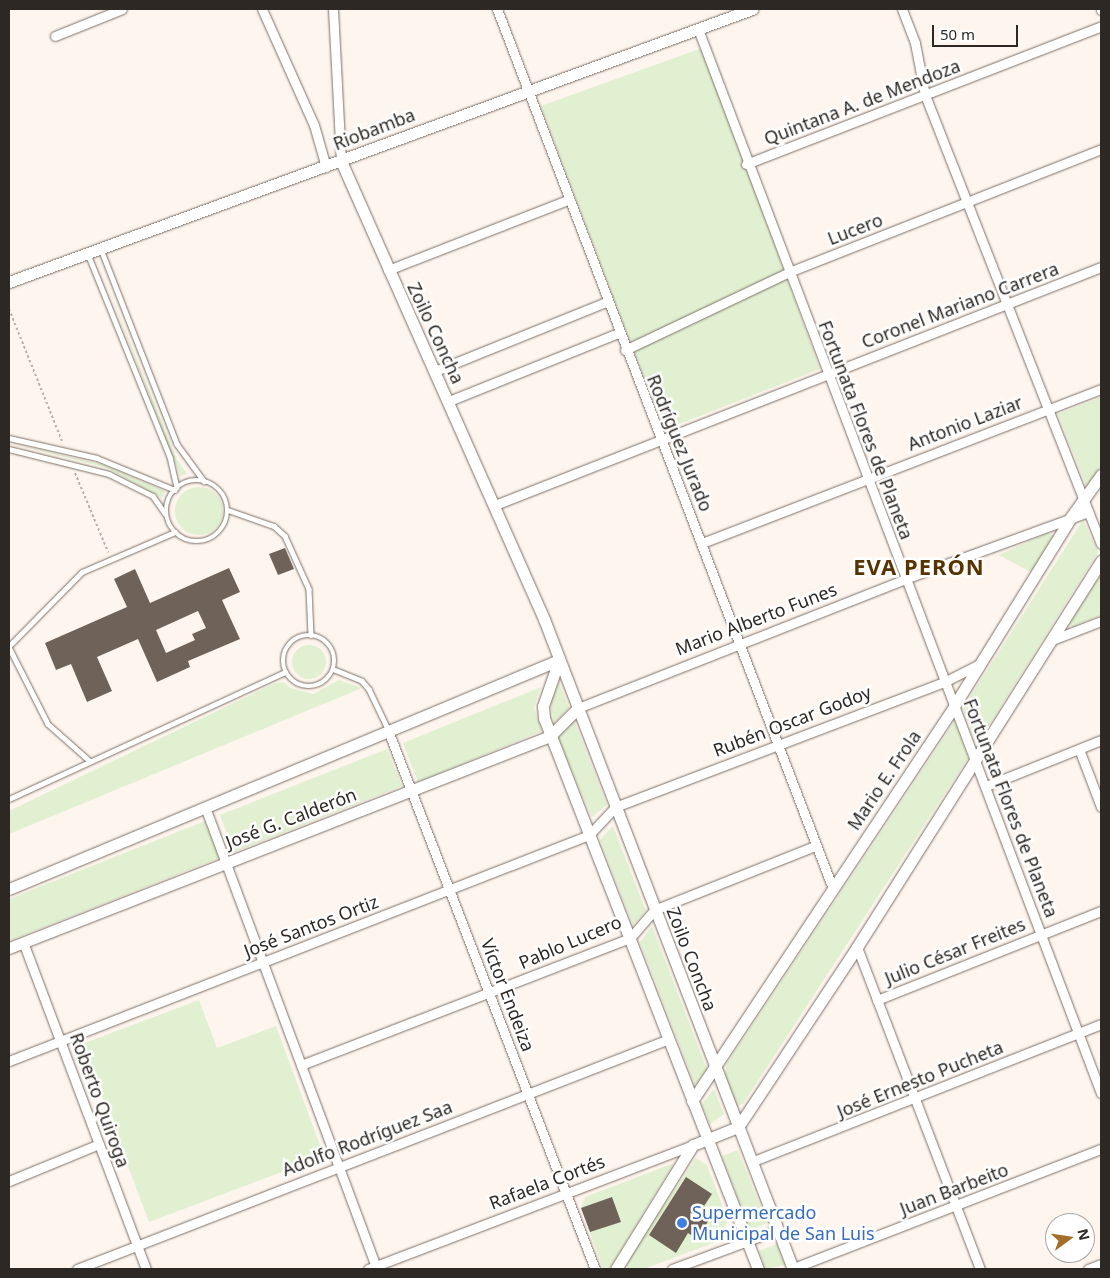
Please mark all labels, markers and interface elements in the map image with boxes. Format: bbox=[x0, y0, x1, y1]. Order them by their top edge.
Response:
scale bar bbox=[935, 15, 1021, 47]
text: 50 m bbox=[940, 24, 975, 44]
street label: Quintana A. de Mendoza bbox=[761, 55, 963, 149]
street label: Riobamba bbox=[330, 104, 418, 154]
street label: Lucero bbox=[824, 209, 886, 249]
street label: Coronel Mariano Carrera bbox=[858, 257, 1062, 353]
street label: Zoilo Concha bbox=[403, 279, 469, 387]
street label: Fortunata Flores de Planeta bbox=[814, 318, 918, 542]
street label: Rodríguez Jurado bbox=[643, 371, 717, 515]
street label: Antonio Laziar bbox=[904, 391, 1026, 455]
district label: EVA PERÓN bbox=[852, 554, 986, 580]
street label: Mario Alberto Funes bbox=[672, 578, 840, 660]
street label: Rubén Oscar Godoy bbox=[710, 681, 874, 761]
street label: Fortunata Flores de Planeta bbox=[959, 696, 1063, 920]
street label: Mario E. Frola bbox=[843, 726, 925, 834]
street label: José G. Calderón bbox=[223, 783, 359, 853]
street label: José Santos Ortiz bbox=[241, 890, 381, 962]
street label: Zoilo Concha bbox=[662, 904, 722, 1014]
street label: Pablo Lucero bbox=[515, 911, 625, 973]
street label: Julio César Freites bbox=[882, 913, 1028, 989]
street label: Víctor Endeiza bbox=[477, 936, 539, 1054]
street label: Roberto Quiroga bbox=[66, 1030, 134, 1170]
street label: José Ernesto Pucheta bbox=[834, 1036, 1006, 1122]
street label: Adolfo Rodríguez Saa bbox=[279, 1096, 455, 1180]
street label: Rafaela Cortés bbox=[486, 1150, 608, 1214]
street label: Juan Barbeito bbox=[897, 1158, 1011, 1220]
place label: Supermercado Municipal de San Luis bbox=[692, 1202, 875, 1244]
north arrow bbox=[1045, 1213, 1095, 1263]
marker: Supermercado Municipal de San Luis bbox=[676, 1217, 688, 1229]
text: N bbox=[1073, 1227, 1095, 1242]

